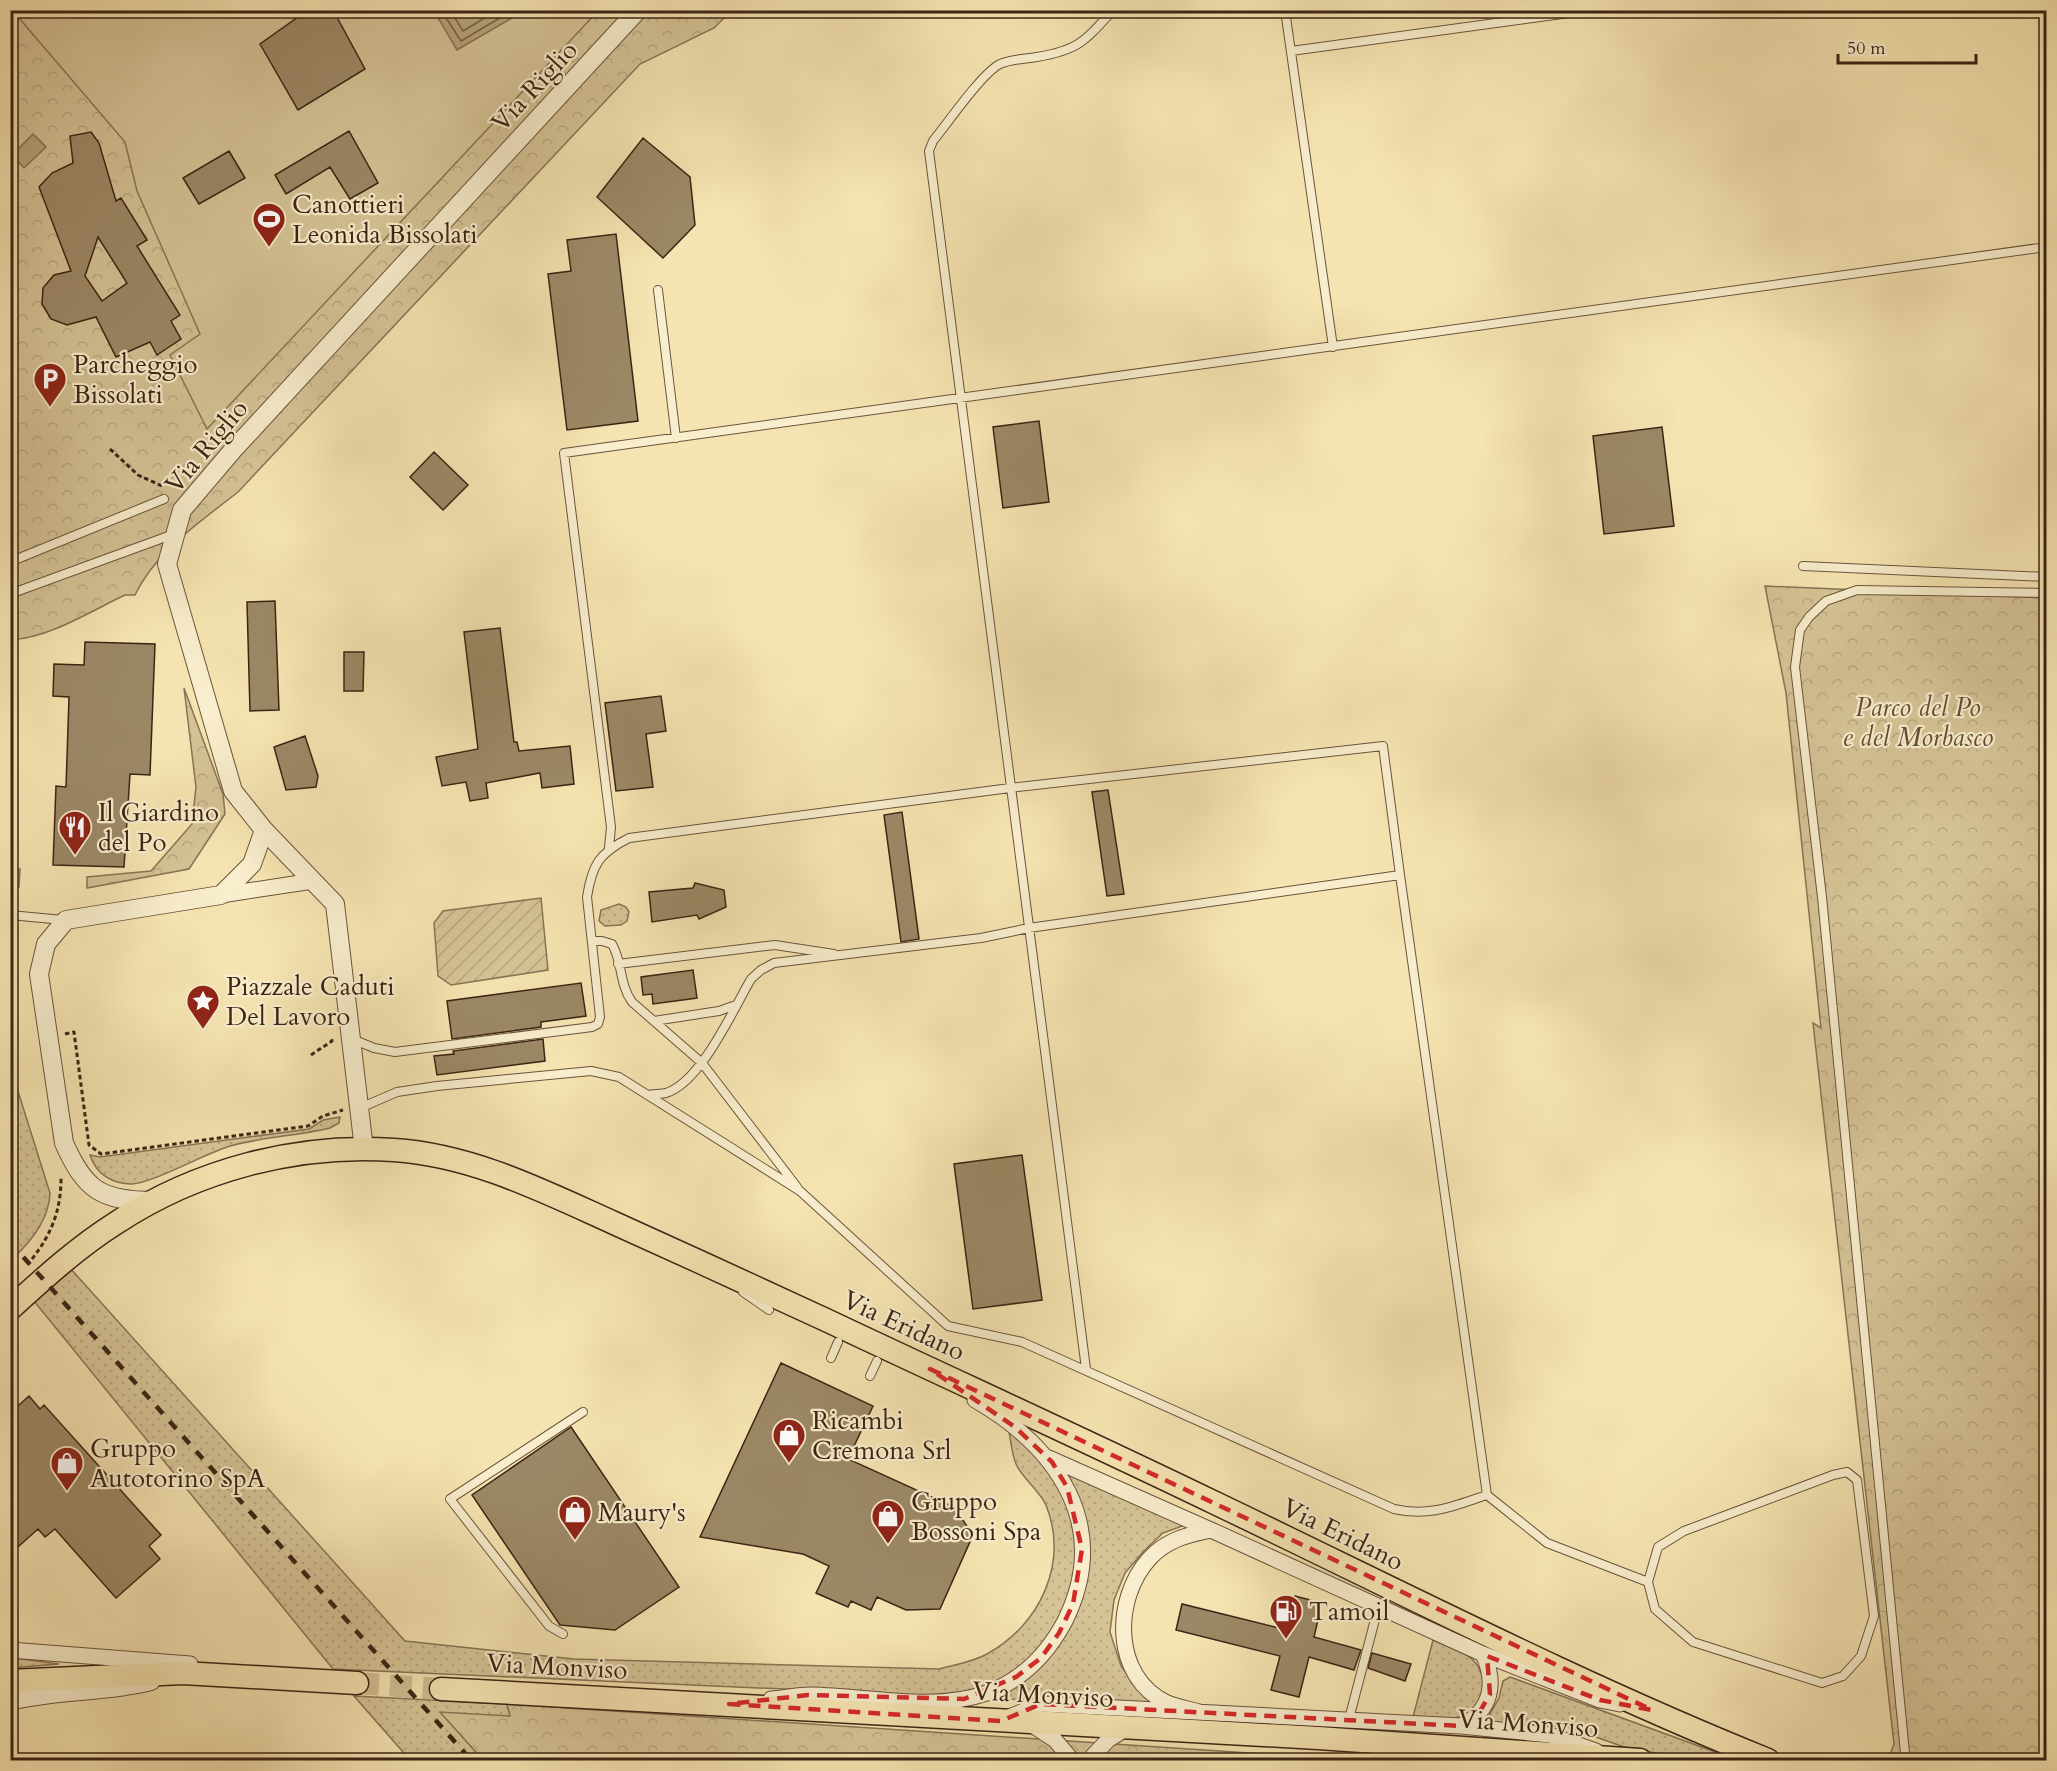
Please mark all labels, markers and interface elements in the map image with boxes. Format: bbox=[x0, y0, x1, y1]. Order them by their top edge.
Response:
scale bar bbox=[1838, 27, 1976, 65]
street label: Via Riglio bbox=[483, 33, 586, 139]
text: 50 m bbox=[1847, 36, 1886, 61]
place label: Canottieri Leonida Bissolati bbox=[292, 187, 478, 252]
sports icon: Canottieri Leonida Bissolati bbox=[251, 201, 287, 248]
place label: Parcheggio Bissolati bbox=[73, 347, 198, 412]
parking icon: Parcheggio Bissolati bbox=[32, 361, 68, 408]
street label: Via Riglio bbox=[157, 392, 256, 501]
park label: Parco del Po e del Morbasco bbox=[1843, 690, 1993, 755]
place label: Il Giardino del Po bbox=[98, 795, 219, 860]
restaurant icon: Il Giardino del Po bbox=[57, 809, 93, 856]
place label: Piazzale Caduti Del Lavoro bbox=[226, 969, 395, 1034]
place icon: Piazzale Caduti Del Lavoro bbox=[185, 983, 221, 1030]
street label: Via Eridano bbox=[837, 1282, 971, 1369]
place label: Ricambi Cremona Srl bbox=[812, 1403, 952, 1468]
shop icon: Ricambi Cremona Srl bbox=[771, 1417, 807, 1464]
place label: Gruppo Autotorino SpA bbox=[90, 1431, 266, 1496]
shop icon: Gruppo Autotorino SpA bbox=[49, 1445, 85, 1492]
place label: Gruppo Bossoni Spa bbox=[911, 1484, 1041, 1549]
street label: Via Eridano bbox=[1276, 1490, 1409, 1579]
shop icon: Maury's bbox=[557, 1494, 593, 1541]
place label: Maury's bbox=[598, 1495, 686, 1530]
shop icon: Gruppo Bossoni Spa bbox=[870, 1498, 906, 1545]
fuel station icon: Tamoil bbox=[1268, 1593, 1304, 1640]
place label: Tamoil bbox=[1309, 1594, 1390, 1629]
street label: Via Monviso bbox=[486, 1645, 628, 1688]
street label: Via Monviso bbox=[972, 1673, 1114, 1716]
street label: Via Monviso bbox=[1456, 1701, 1600, 1746]

